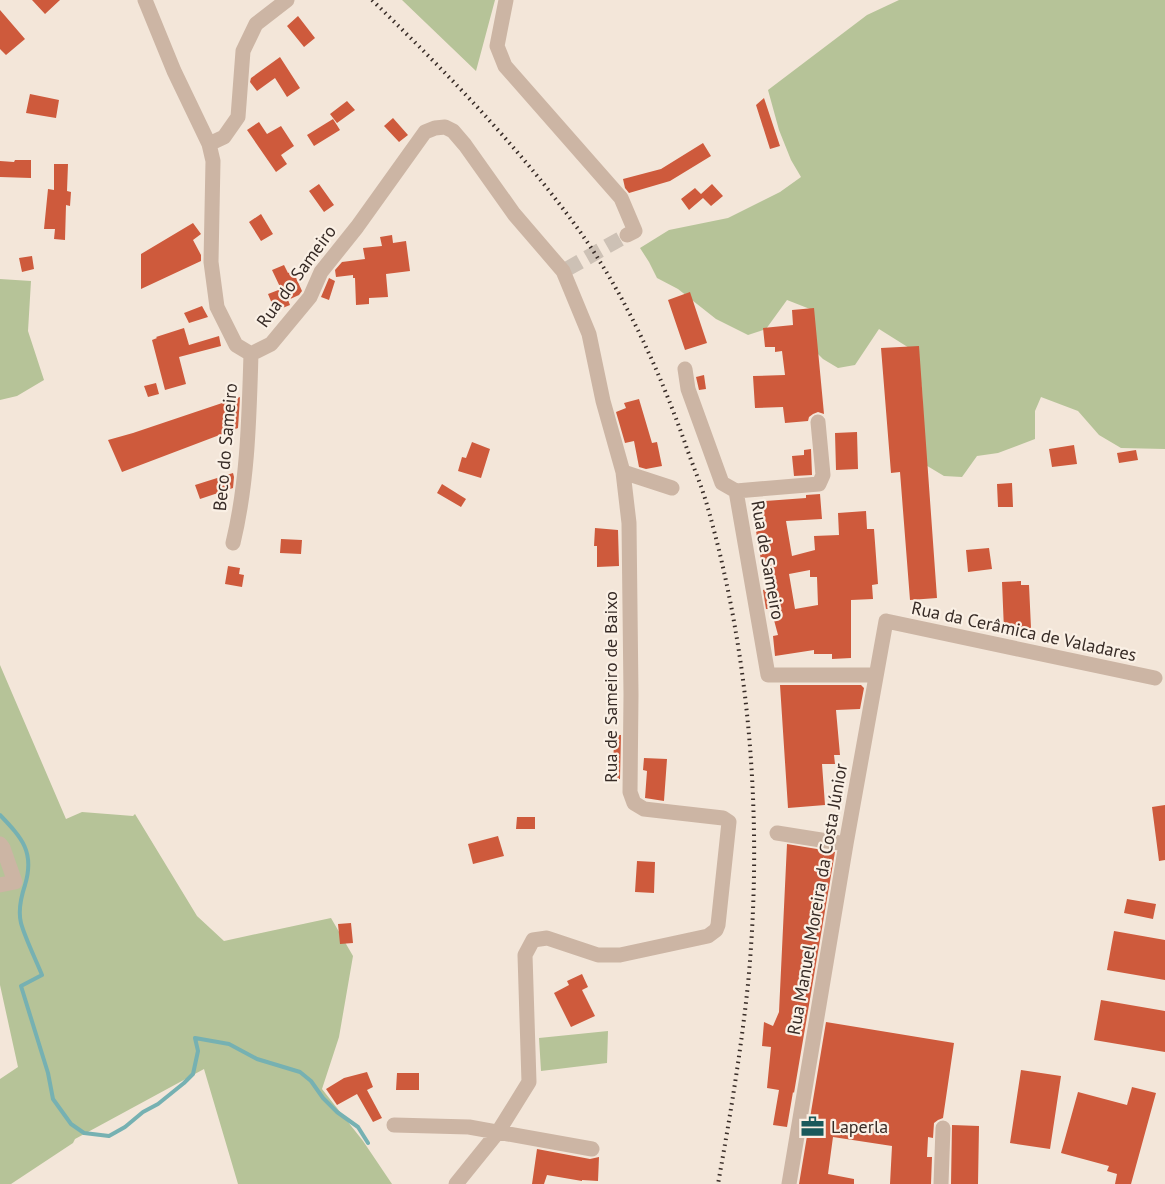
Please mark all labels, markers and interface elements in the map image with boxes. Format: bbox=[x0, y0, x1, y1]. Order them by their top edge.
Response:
street label: Rua do Sameiro bbox=[251, 220, 341, 332]
street label: Beco do Sameiro bbox=[208, 382, 242, 512]
street label: Rua de Sameiro bbox=[746, 499, 790, 621]
street label: Rua de Sameiro de Baixo bbox=[599, 591, 622, 783]
street label: Rua da Cerâmica de Valadares bbox=[909, 596, 1139, 666]
street label: Rua Manuel Moreira da Costa Júnior bbox=[782, 761, 852, 1037]
office icon: Laperla bbox=[800, 1113, 826, 1139]
place label: Laperla bbox=[831, 1115, 888, 1138]

